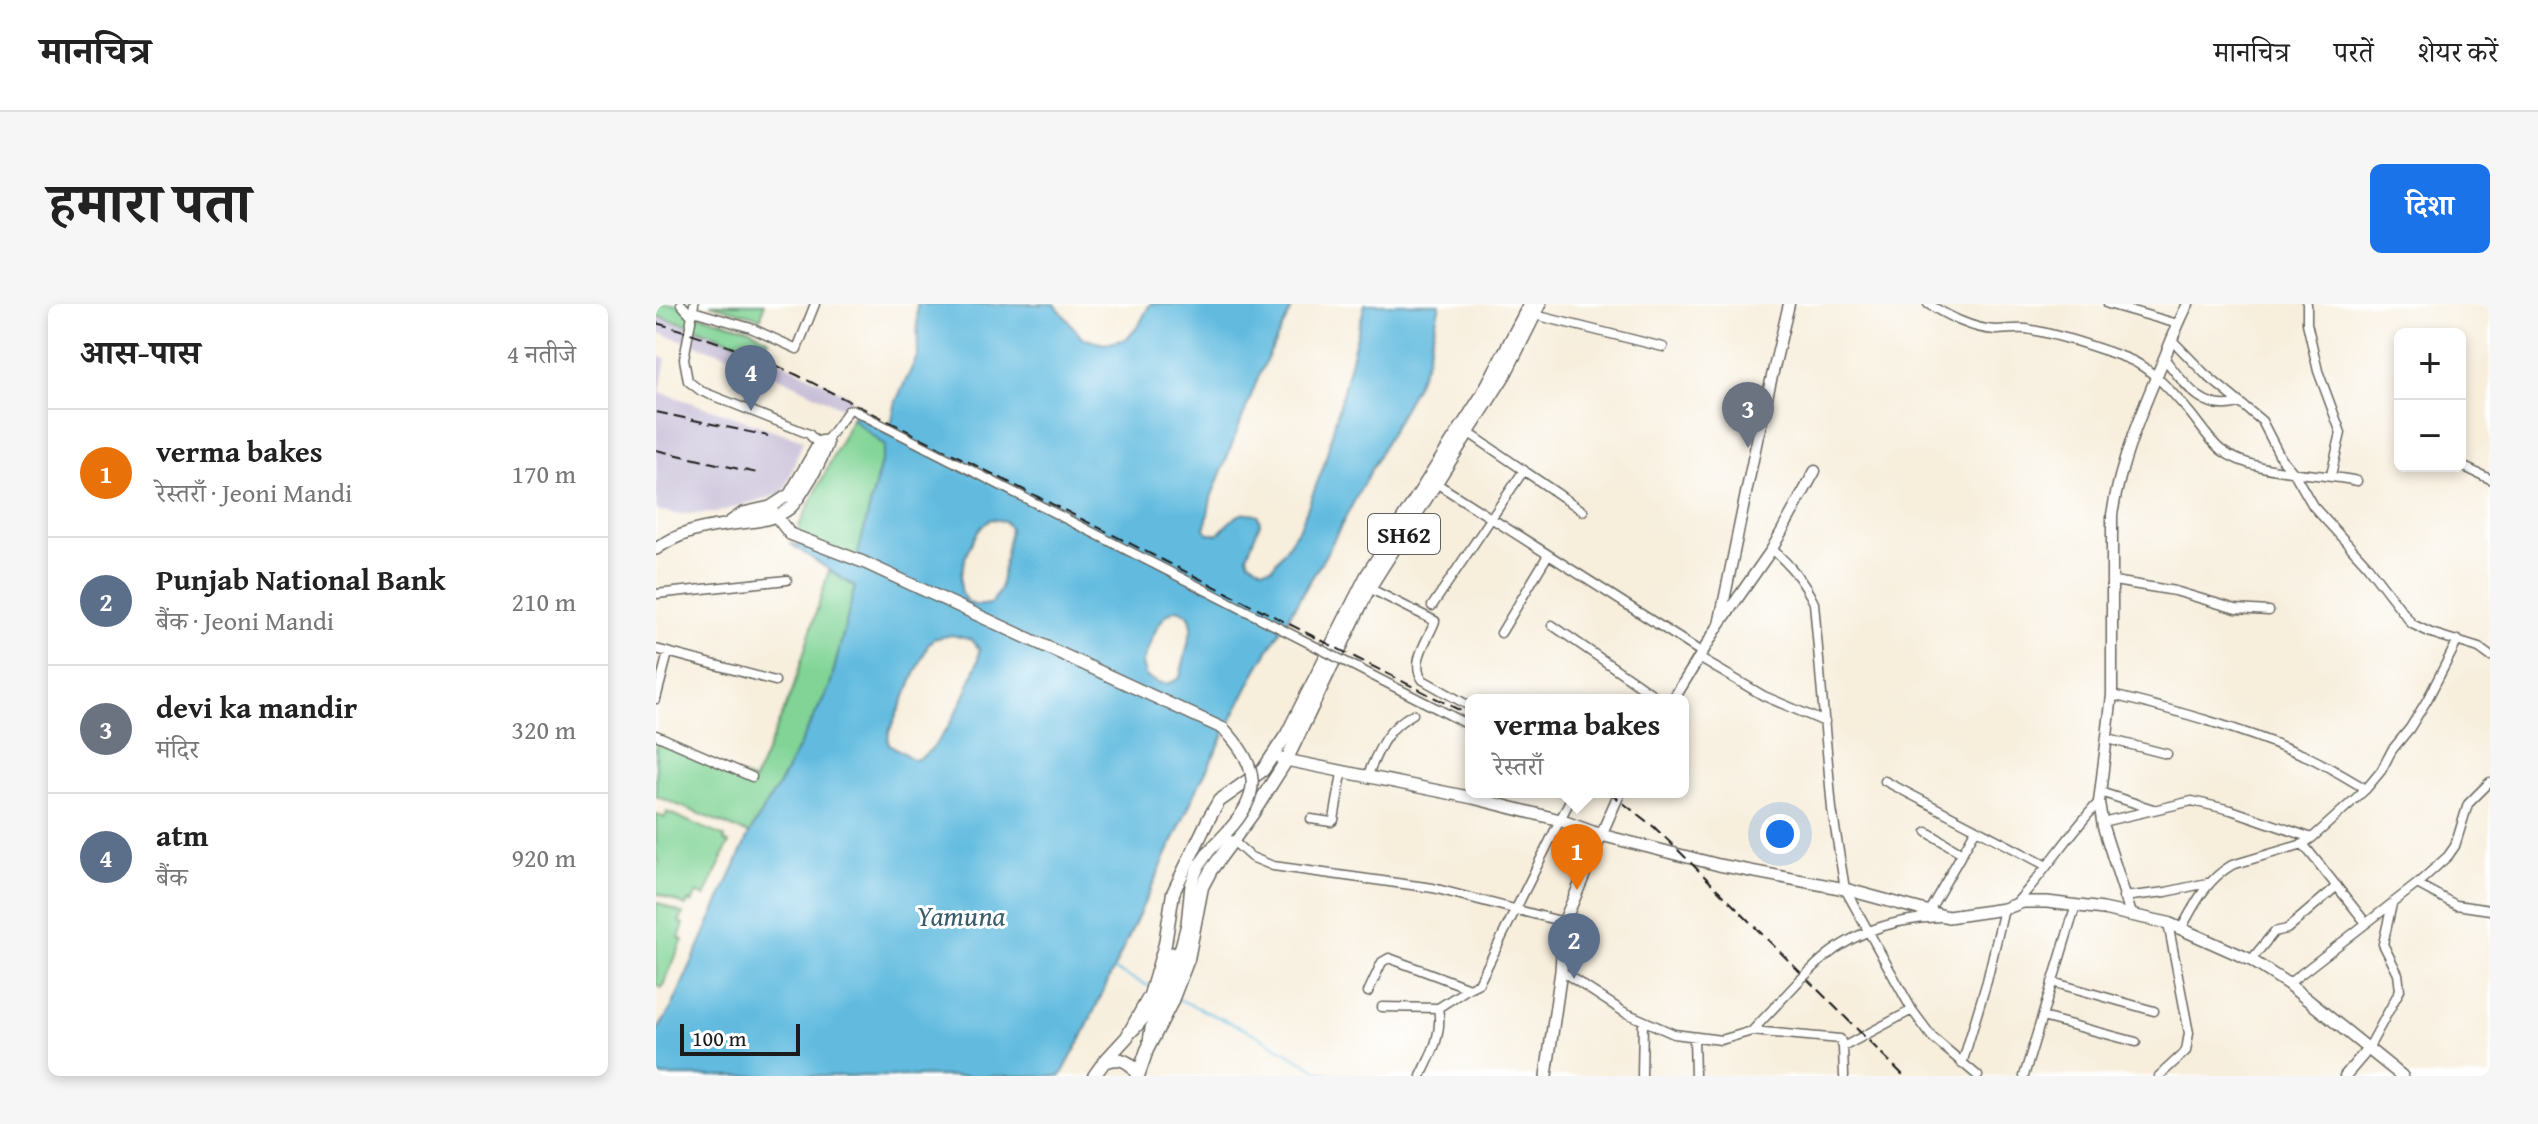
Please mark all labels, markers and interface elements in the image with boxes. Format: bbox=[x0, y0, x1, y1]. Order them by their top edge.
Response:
text: मानचित्र bbox=[40, 22, 151, 78]
text: मानचित्र bbox=[2214, 31, 2290, 72]
text: परतें bbox=[2334, 31, 2374, 72]
text: शेयर करें bbox=[2418, 31, 2498, 72]
text: हमारा पता bbox=[48, 160, 251, 243]
button: दिशा bbox=[2370, 164, 2490, 253]
text: आस-पास bbox=[80, 327, 200, 376]
map controls bbox=[2394, 328, 2466, 472]
button: + bbox=[2394, 328, 2466, 400]
text: 4 नतीजे bbox=[507, 334, 576, 373]
pin: 4 bbox=[725, 345, 777, 411]
pin: 3 bbox=[1722, 382, 1774, 448]
button: − bbox=[2394, 400, 2466, 472]
text: verma bakes bbox=[156, 429, 323, 473]
text: 1 bbox=[99, 454, 113, 493]
text: 170 m bbox=[511, 454, 576, 493]
text: रेस्तराँ · Jeoni Mandi bbox=[156, 473, 352, 512]
road number: SH62 bbox=[1368, 514, 1440, 554]
text: Punjab National Bank bbox=[156, 557, 445, 601]
text: 2 bbox=[99, 582, 113, 621]
text: 210 m bbox=[511, 582, 576, 621]
text: बैंक · Jeoni Mandi bbox=[156, 601, 334, 640]
text: devi ka mandir bbox=[156, 685, 357, 729]
popup bbox=[1465, 694, 1689, 798]
text: verma bakes bbox=[1494, 702, 1660, 746]
text: 3 bbox=[99, 710, 113, 749]
text: 320 m bbox=[511, 710, 576, 749]
text: मंदिर bbox=[156, 729, 199, 768]
text: रेस्तराँ bbox=[1494, 746, 1544, 785]
text: atm bbox=[156, 813, 208, 857]
your location bbox=[1760, 814, 1800, 854]
pin: 1 bbox=[1551, 824, 1603, 890]
text: 4 bbox=[99, 838, 113, 877]
text: 920 m bbox=[511, 838, 576, 877]
text: बैंक bbox=[156, 857, 188, 896]
water label: Yamuna bbox=[917, 895, 1006, 936]
pin: 2 bbox=[1548, 913, 1600, 979]
scale bar bbox=[680, 1020, 800, 1056]
text: 100 m bbox=[692, 1022, 747, 1054]

